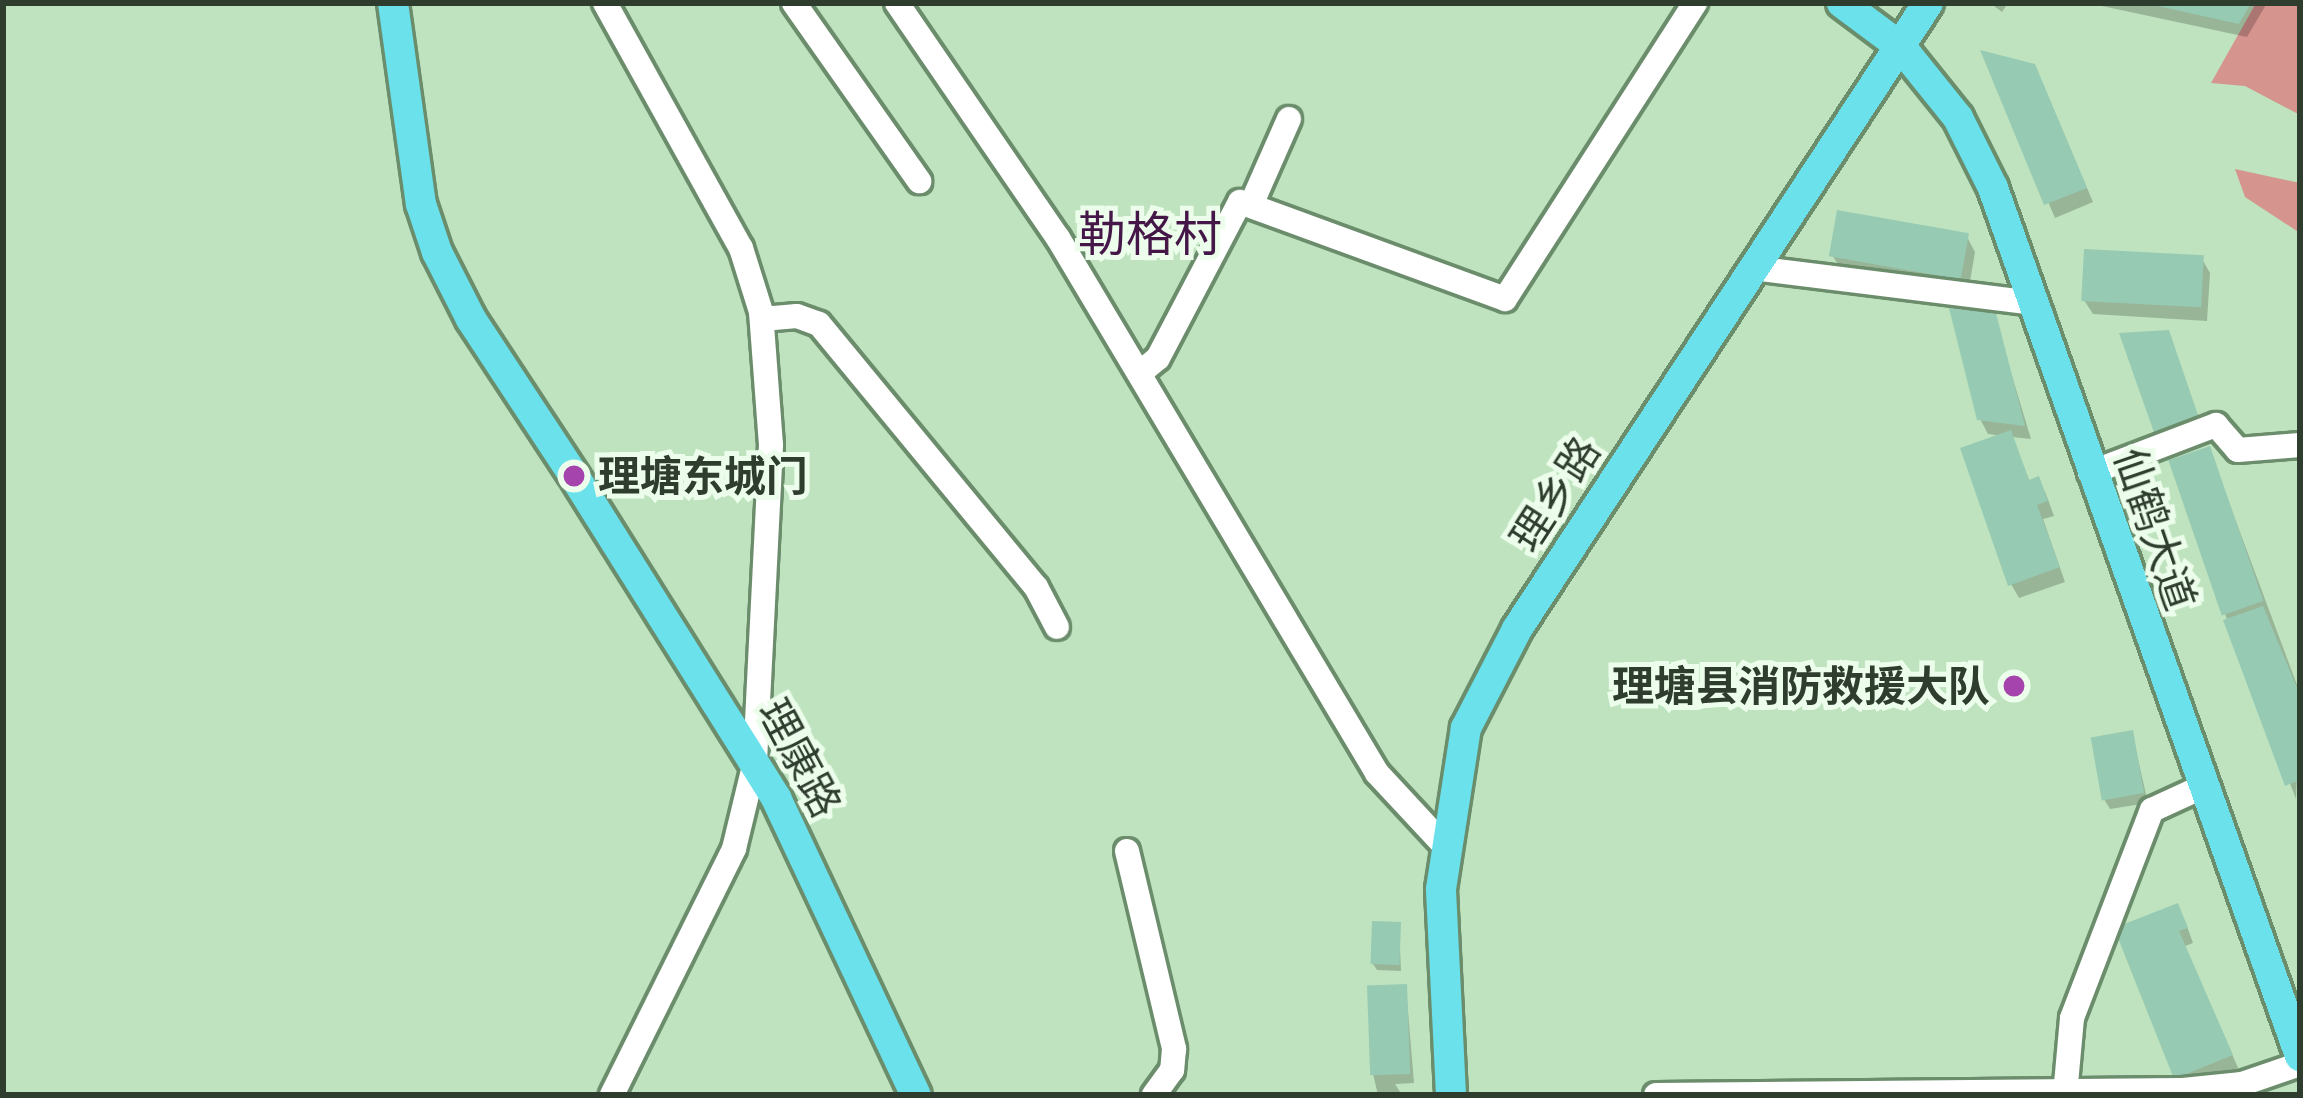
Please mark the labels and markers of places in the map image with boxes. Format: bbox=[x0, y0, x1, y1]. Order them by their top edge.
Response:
place label: 理塘东城门 bbox=[598, 451, 808, 501]
marker: 理塘东城门 bbox=[561, 463, 587, 489]
place label: 理塘县消防救援大队 bbox=[1612, 661, 1990, 711]
marker: 理塘县消防救援大队 bbox=[2001, 673, 2027, 699]

